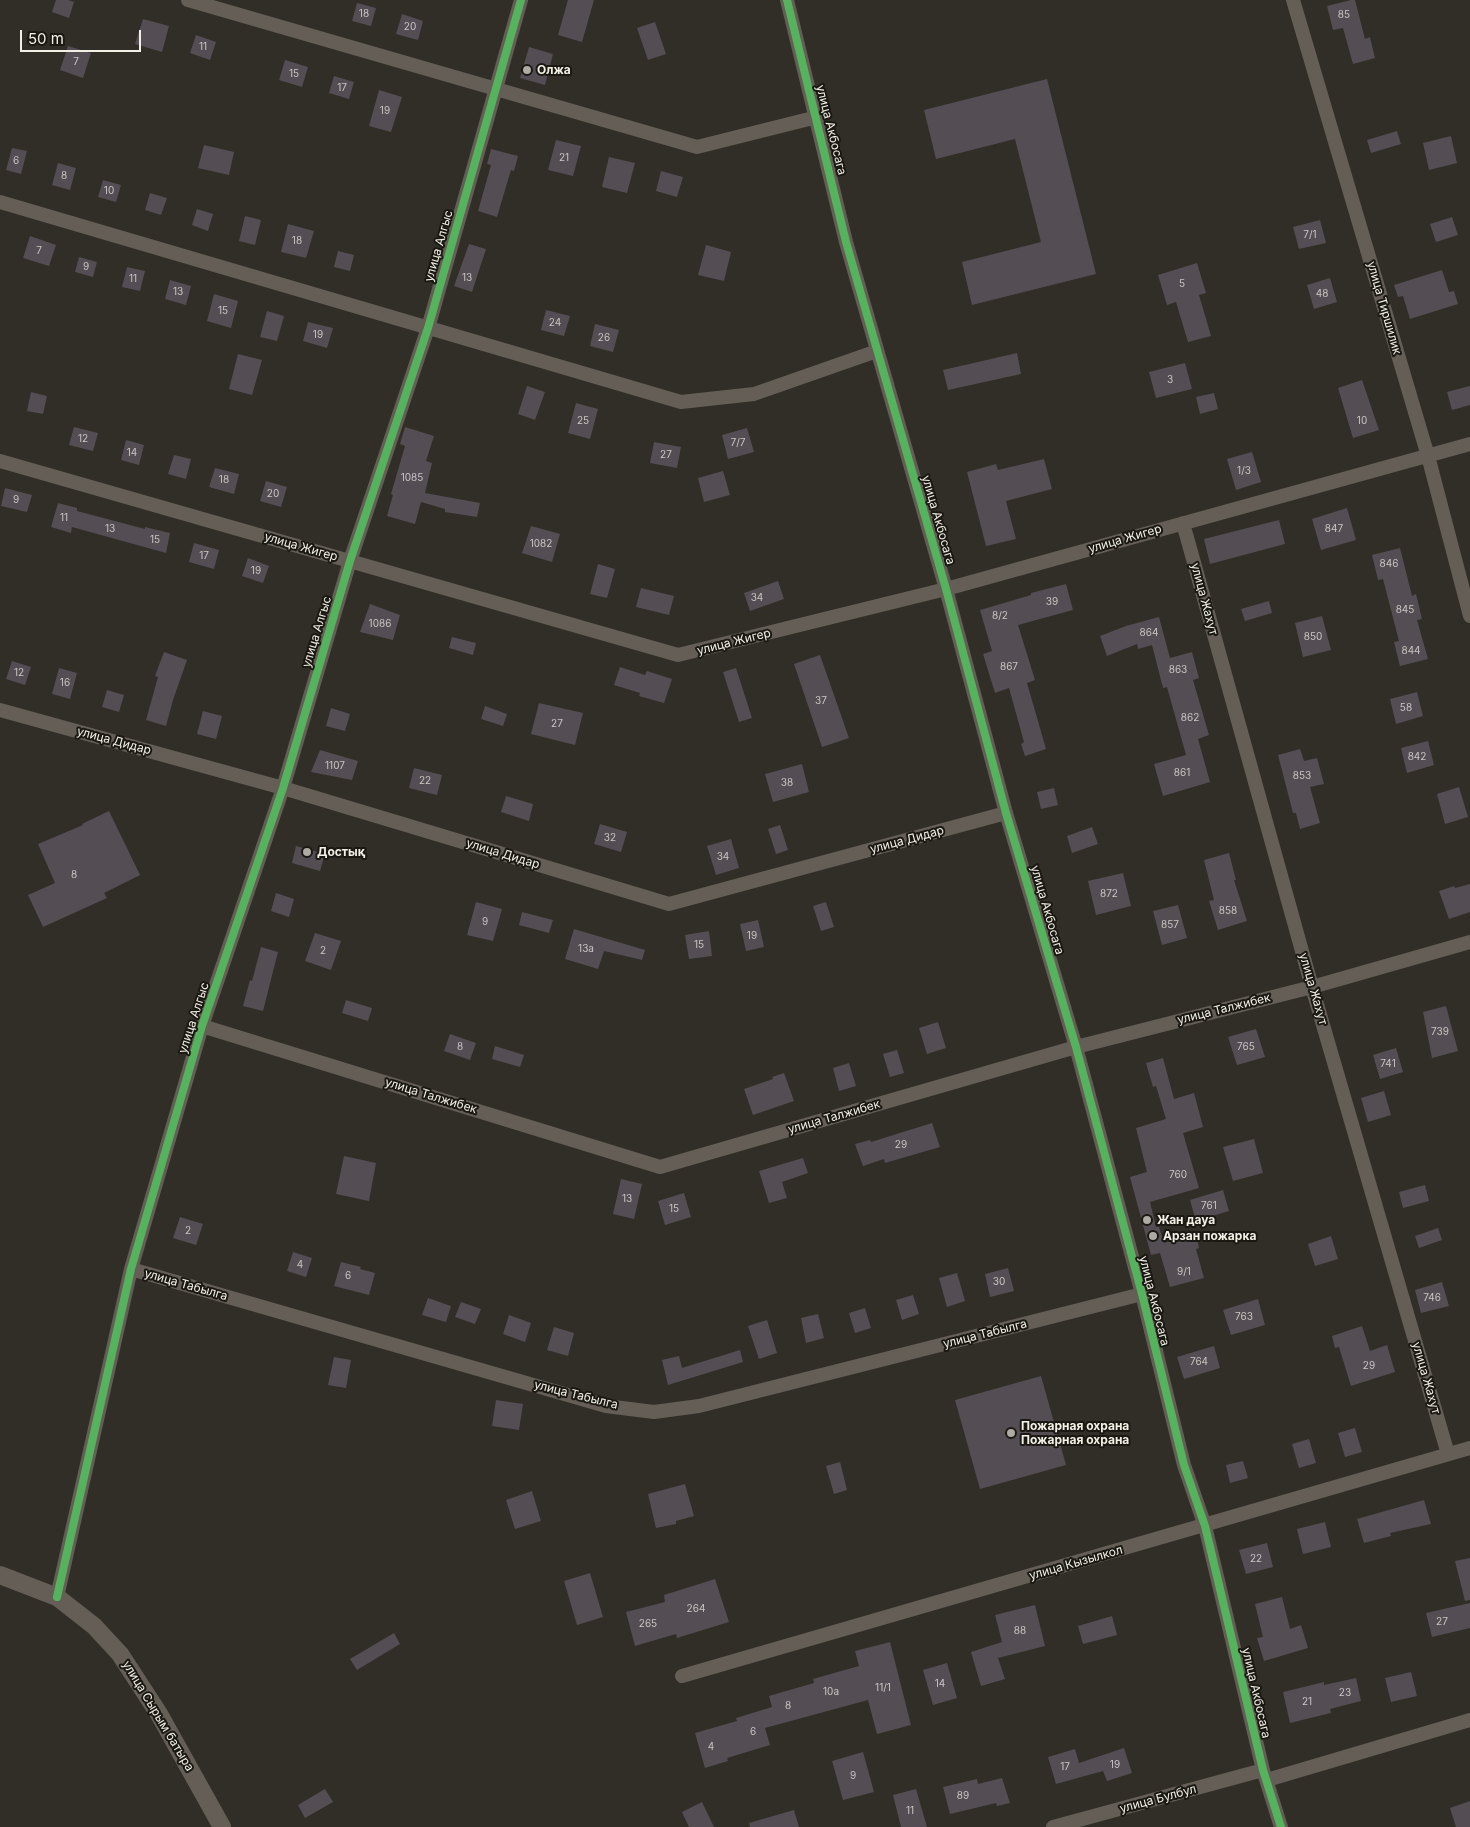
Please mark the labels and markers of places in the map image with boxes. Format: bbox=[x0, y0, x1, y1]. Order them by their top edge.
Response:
place label: Олжа bbox=[537, 63, 571, 77]
marker: Олжа bbox=[521, 64, 533, 76]
place label: Достық bbox=[317, 845, 365, 859]
marker: Достық bbox=[301, 846, 313, 858]
place label: Жан дауа bbox=[1157, 1213, 1215, 1227]
marker: Жан дауа bbox=[1141, 1214, 1153, 1226]
place label: Арзан пожарка bbox=[1163, 1229, 1256, 1243]
marker: Арзан пожарка bbox=[1147, 1230, 1159, 1242]
place label: Пожарная охрана Пожарная охрана bbox=[1021, 1419, 1129, 1447]
marker: Пожарная охрана Пожарная охрана bbox=[1005, 1427, 1017, 1439]

